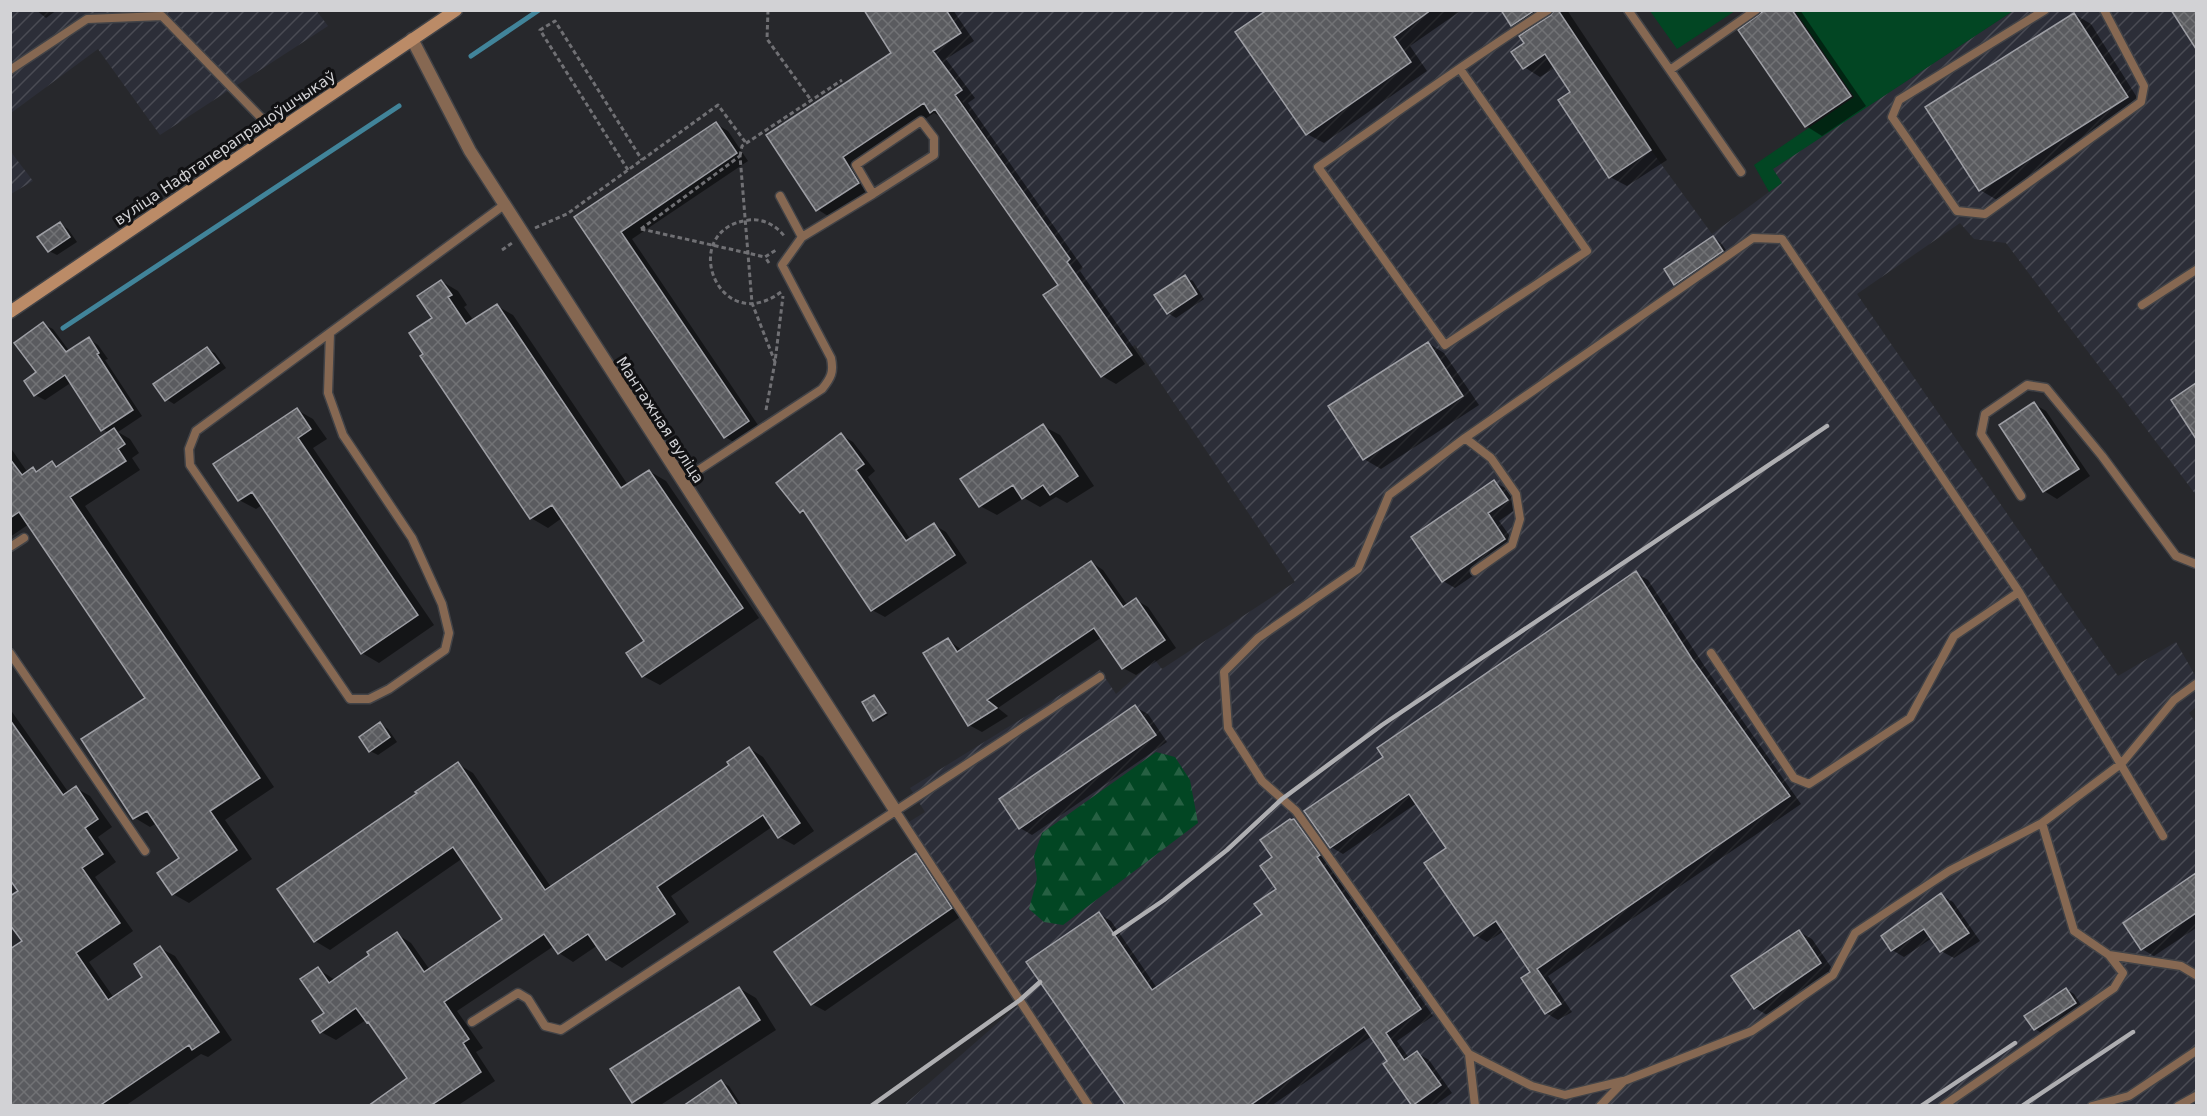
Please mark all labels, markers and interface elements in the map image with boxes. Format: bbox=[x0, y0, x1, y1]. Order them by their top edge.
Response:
street label: вуліца Нафтаперапрацоўшчыкаў bbox=[111, 67, 339, 229]
street label: Мантажная вуліца bbox=[612, 353, 708, 487]

